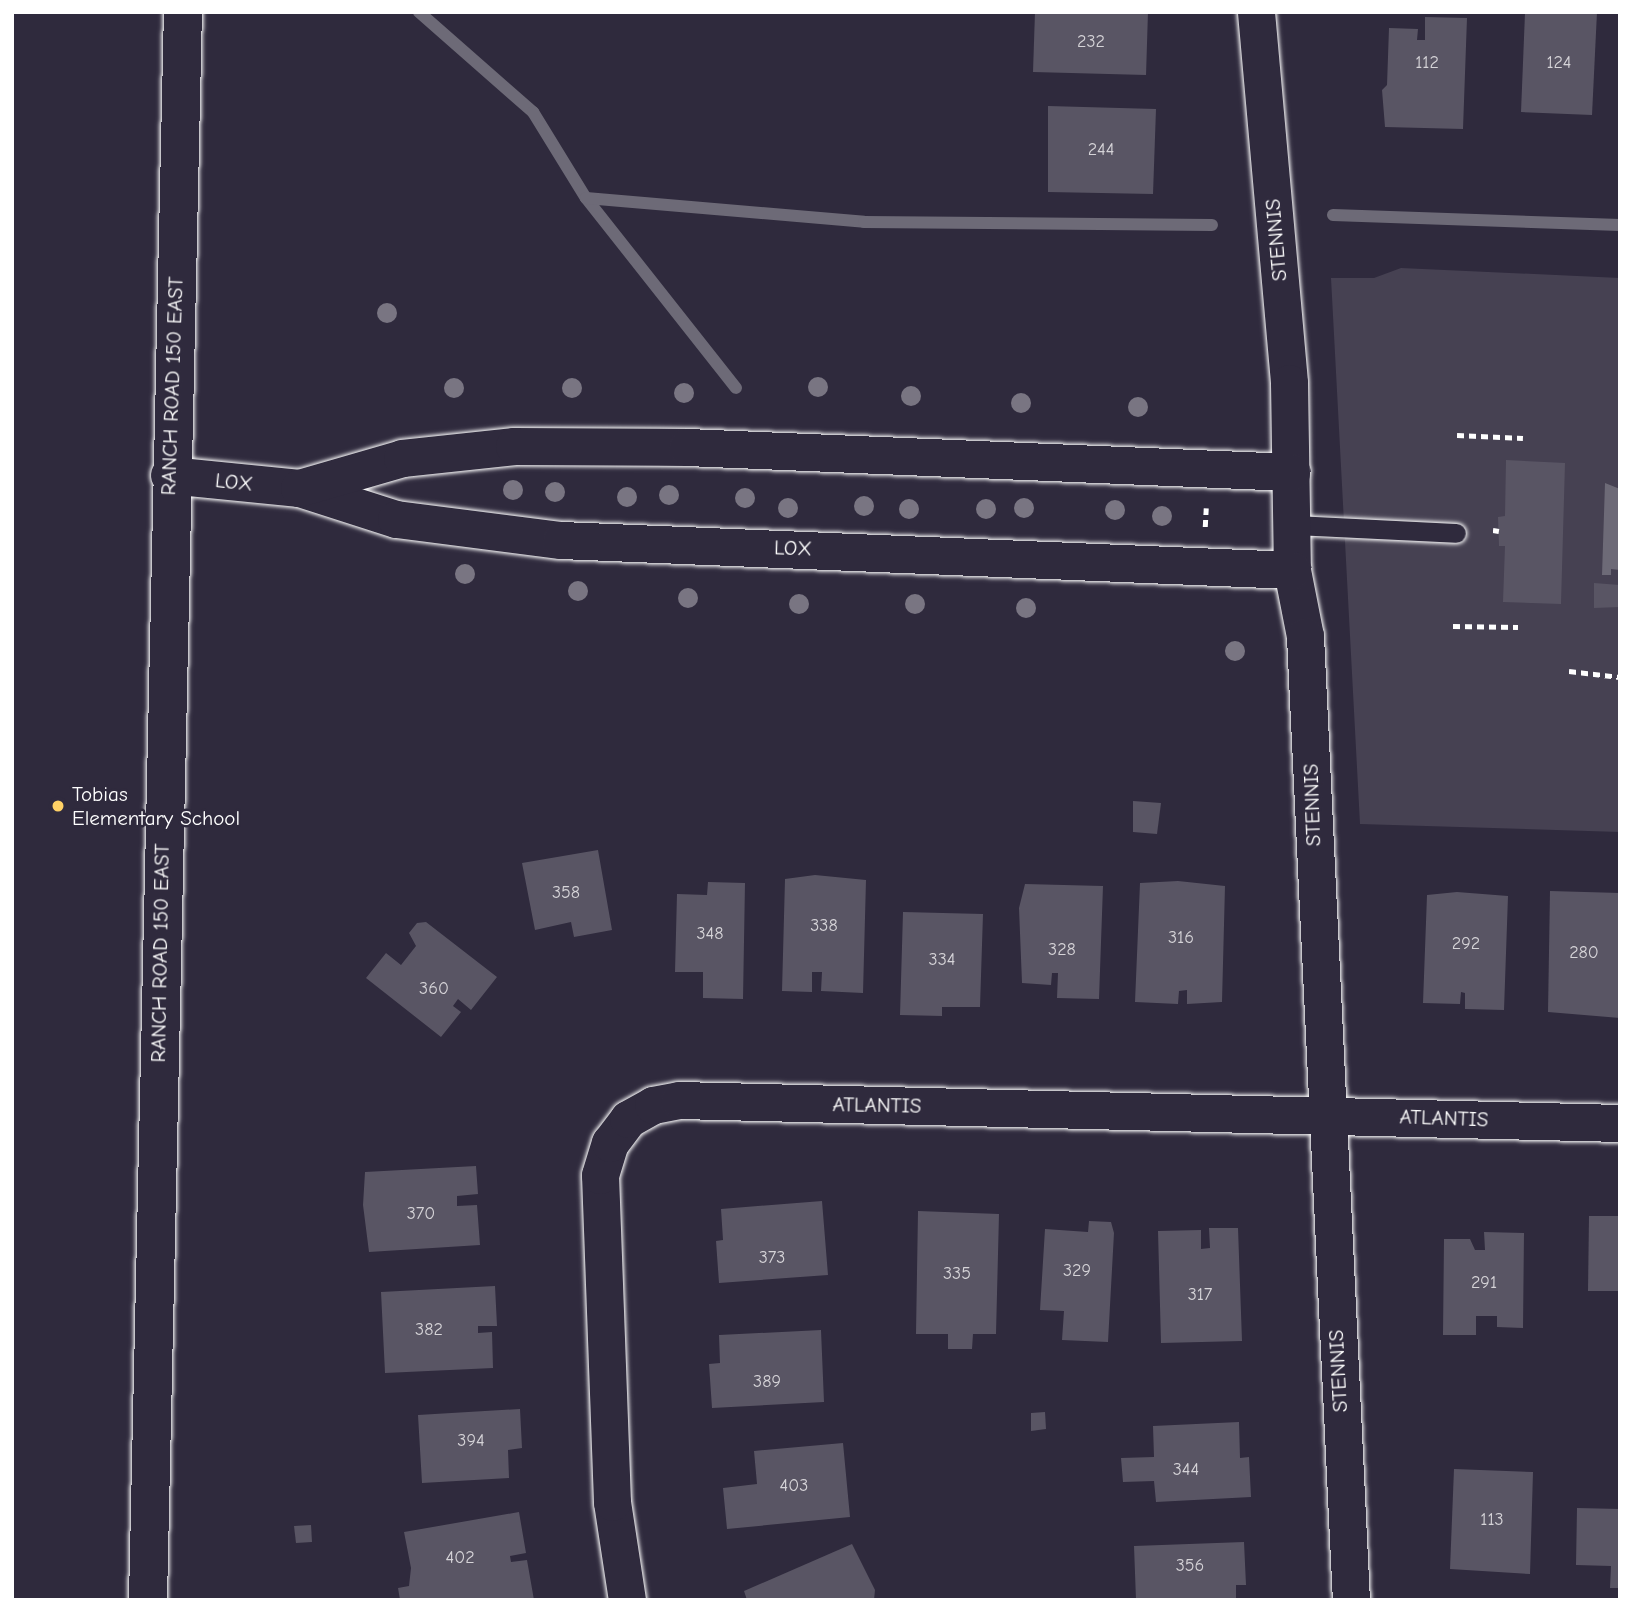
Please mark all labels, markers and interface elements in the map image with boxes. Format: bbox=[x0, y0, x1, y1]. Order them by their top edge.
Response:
house number: 232 bbox=[1077, 31, 1105, 53]
house number: 112 bbox=[1415, 52, 1439, 74]
house number: 124 bbox=[1546, 52, 1572, 74]
house number: 244 bbox=[1088, 139, 1114, 161]
street label: STENNIS bbox=[1260, 198, 1292, 282]
street label: RANCH ROAD 150 EAST bbox=[156, 276, 188, 496]
street label: LOX bbox=[214, 467, 254, 497]
street label: LOX bbox=[774, 535, 812, 561]
street label: STENNIS bbox=[1298, 763, 1326, 847]
place label: Tobias Elementary School bbox=[72, 781, 240, 831]
marker: Tobias Elementary School bbox=[50, 798, 66, 814]
street label: RANCH ROAD 150 EAST bbox=[145, 843, 175, 1063]
house number: 358 bbox=[552, 882, 580, 904]
house number: 338 bbox=[810, 915, 838, 937]
house number: 348 bbox=[696, 923, 724, 945]
house number: 316 bbox=[1168, 927, 1194, 949]
house number: 292 bbox=[1452, 933, 1480, 955]
house number: 328 bbox=[1048, 939, 1076, 961]
house number: 280 bbox=[1569, 942, 1599, 964]
house number: 334 bbox=[929, 949, 955, 971]
house number: 360 bbox=[419, 978, 449, 1000]
street label: ATLANTIS bbox=[832, 1092, 922, 1118]
street label: ATLANTIS bbox=[1399, 1104, 1489, 1132]
house number: 370 bbox=[407, 1203, 435, 1225]
house number: 373 bbox=[759, 1247, 785, 1269]
house number: 329 bbox=[1063, 1260, 1091, 1282]
house number: 335 bbox=[943, 1263, 971, 1285]
house number: 291 bbox=[1471, 1272, 1497, 1294]
house number: 317 bbox=[1188, 1284, 1212, 1306]
house number: 382 bbox=[415, 1319, 443, 1341]
street label: STENNIS bbox=[1323, 1329, 1353, 1413]
house number: 389 bbox=[753, 1371, 781, 1393]
house number: 394 bbox=[457, 1430, 485, 1452]
house number: 344 bbox=[1173, 1459, 1199, 1481]
house number: 403 bbox=[780, 1475, 808, 1497]
house number: 113 bbox=[1480, 1509, 1504, 1531]
house number: 402 bbox=[445, 1547, 475, 1569]
house number: 356 bbox=[1176, 1555, 1204, 1577]

